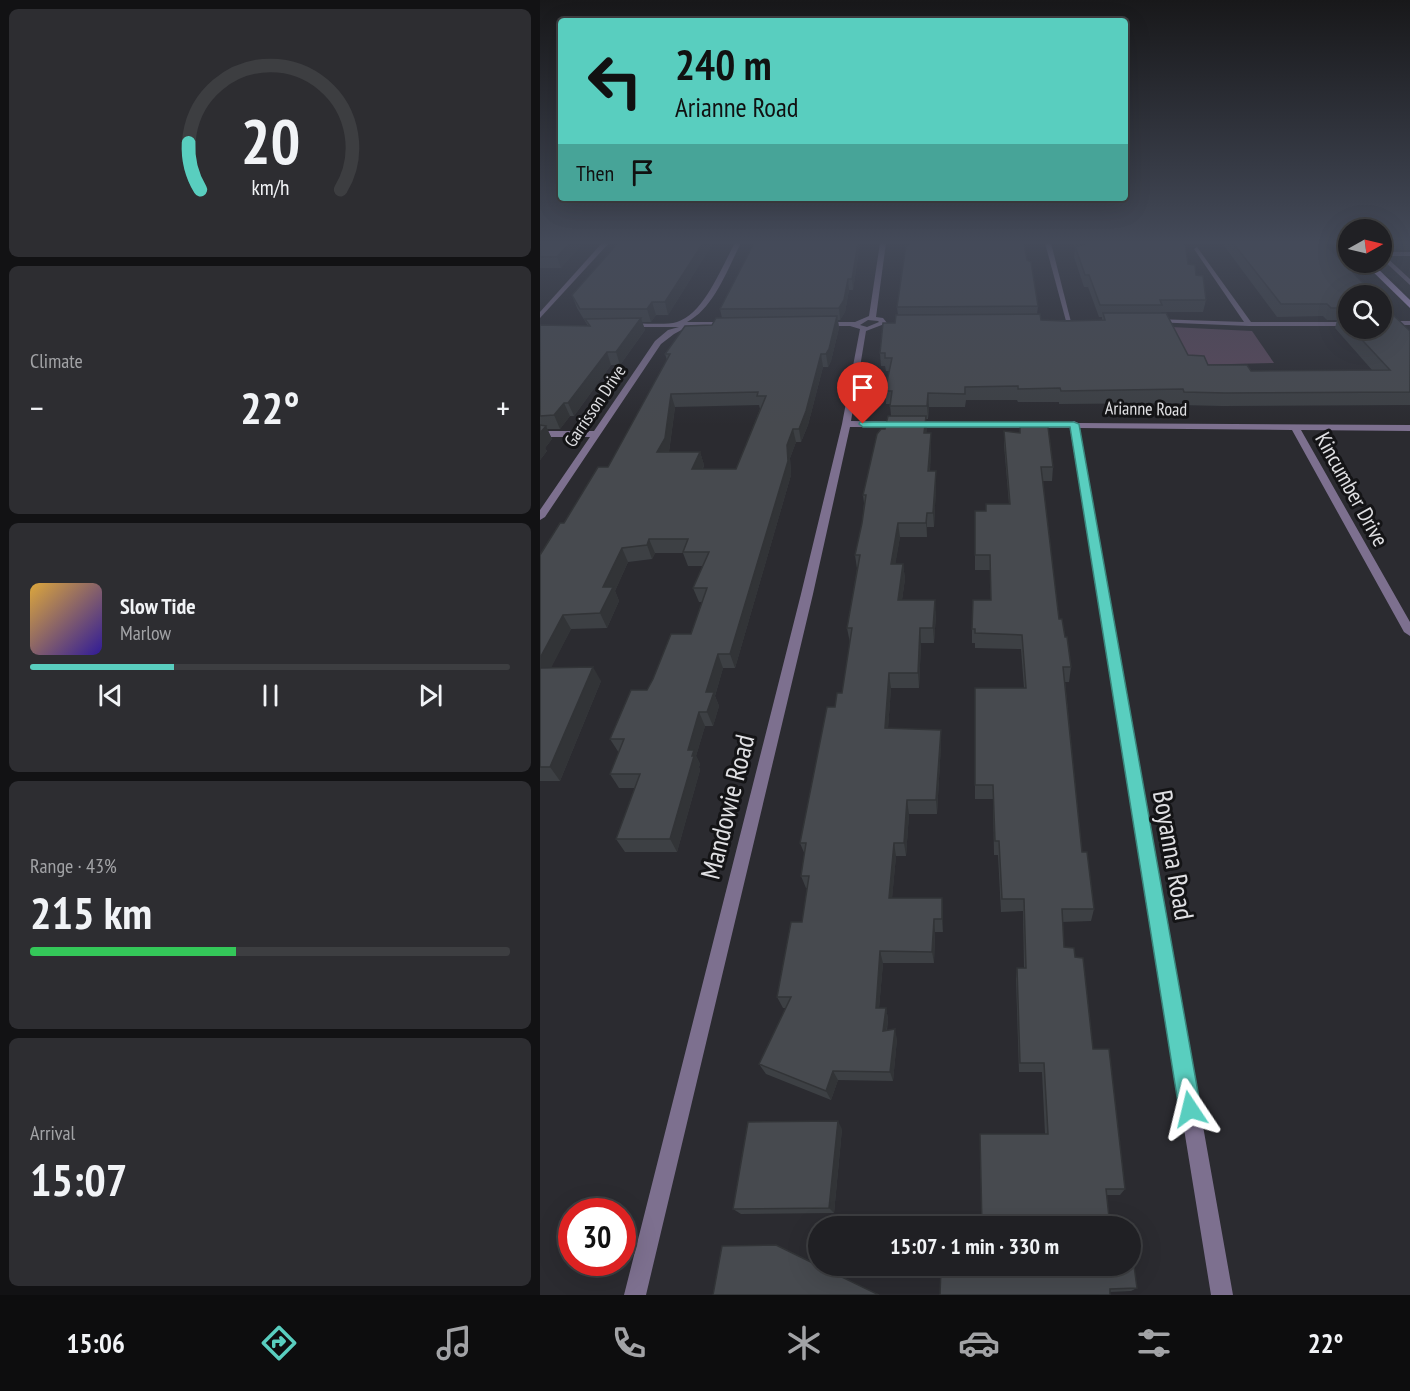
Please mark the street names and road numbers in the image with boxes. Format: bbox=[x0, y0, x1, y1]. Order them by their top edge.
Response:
street label: Garrisson Drive bbox=[559, 360, 630, 451]
street label: Arianne Road bbox=[1105, 396, 1187, 421]
street label: Kincumber Drive bbox=[1309, 427, 1395, 551]
street label: Mandowie Road bbox=[693, 731, 761, 883]
street label: Boyanna Road bbox=[1146, 787, 1202, 922]

